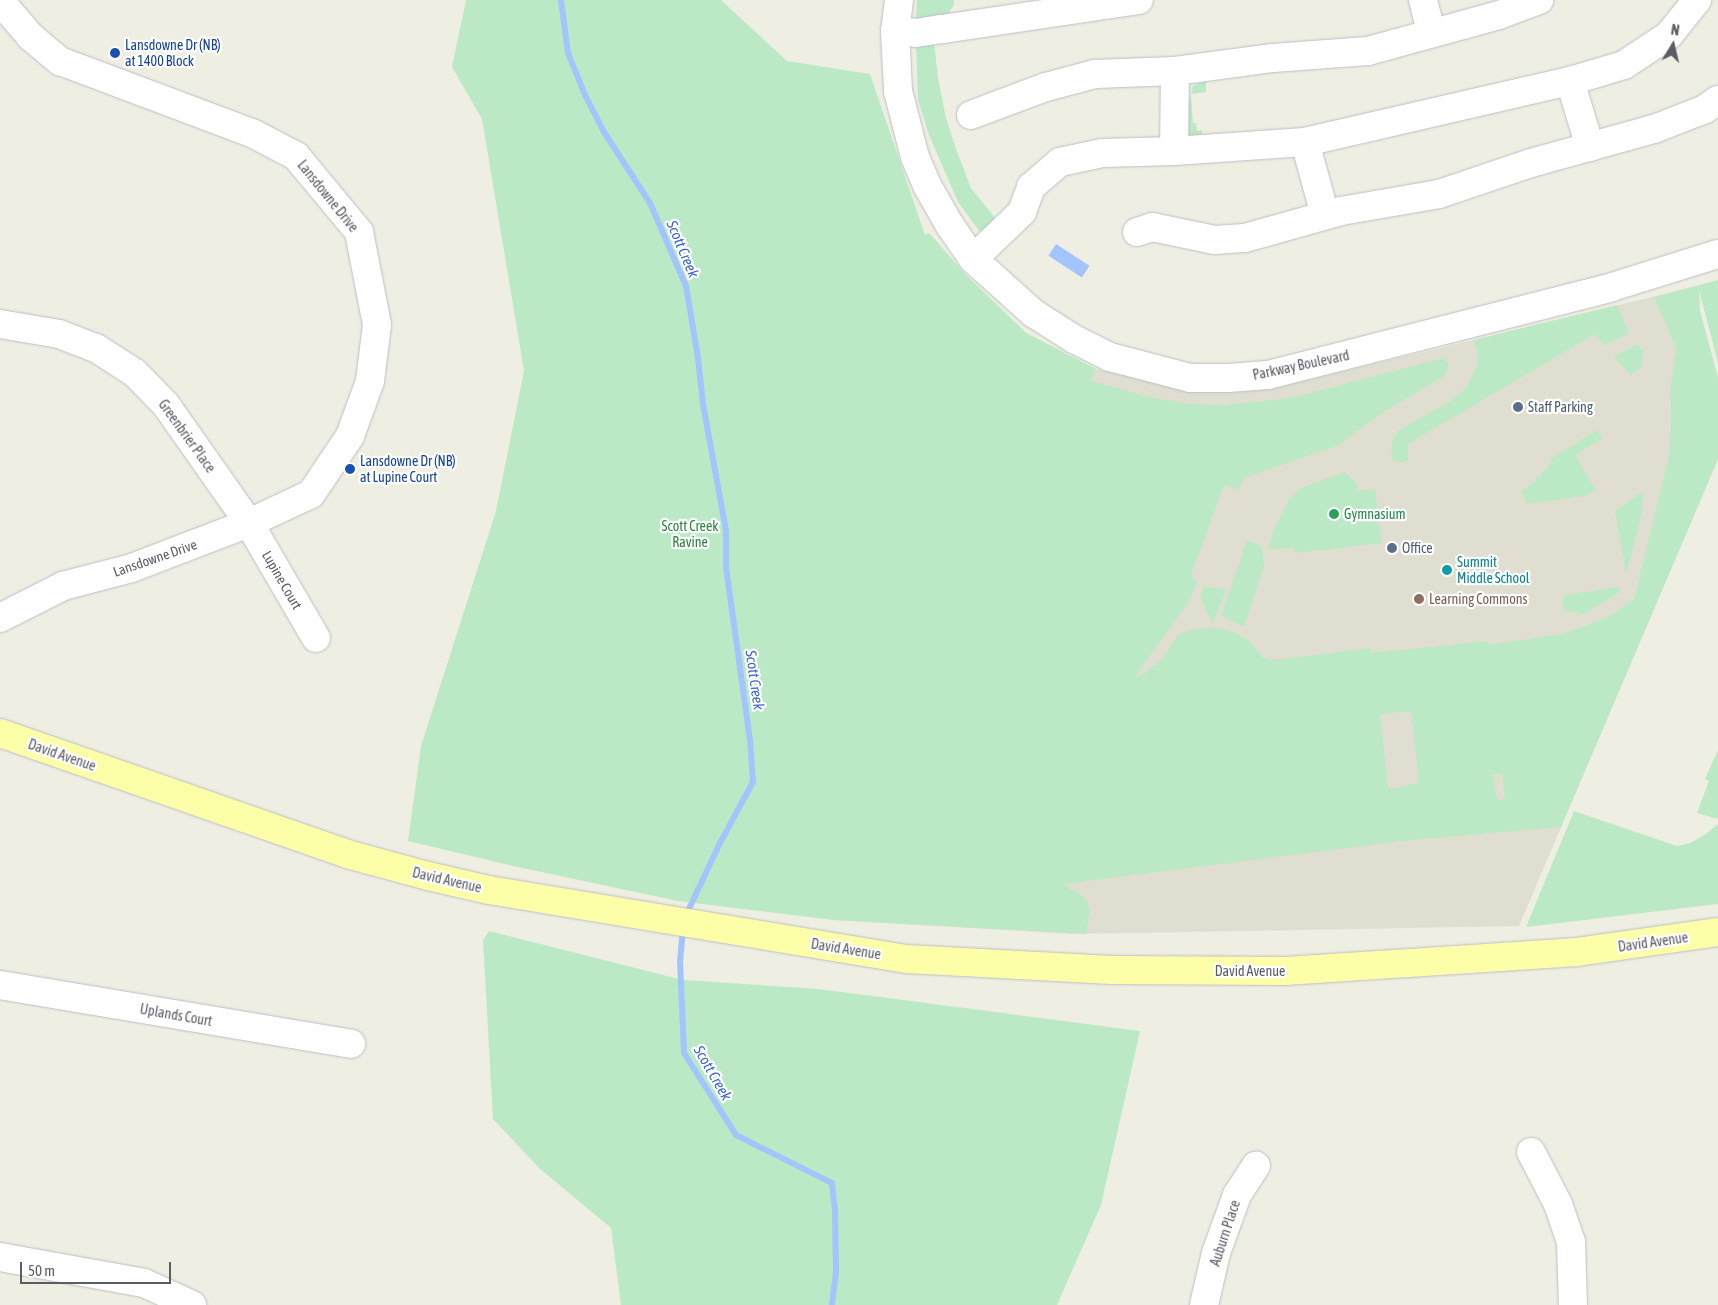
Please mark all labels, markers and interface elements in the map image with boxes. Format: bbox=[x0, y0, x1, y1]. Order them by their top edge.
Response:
north arrow bbox=[1648, 20, 1698, 70]
text: N bbox=[1670, 22, 1681, 39]
place label: Lansdowne Dr (NB) at 1400 Block bbox=[125, 37, 221, 70]
marker: Lansdowne Dr (NB) at 1400 Block bbox=[109, 47, 121, 59]
street label: Lansdowne Drive bbox=[294, 157, 362, 235]
water label: Scott Creek bbox=[663, 218, 703, 280]
street label: Parkway Boulevard bbox=[1251, 347, 1351, 383]
street label: Greenbrier Place bbox=[155, 396, 219, 476]
place label: Staff Parking bbox=[1528, 399, 1593, 415]
marker: Staff Parking bbox=[1512, 401, 1524, 413]
place label: Lansdowne Dr (NB) at Lupine Court bbox=[360, 453, 456, 486]
marker: Lansdowne Dr (NB) at Lupine Court bbox=[344, 463, 356, 475]
place label: Gymnasium bbox=[1344, 506, 1406, 522]
marker: Gymnasium bbox=[1328, 508, 1340, 520]
park label: Scott Creek Ravine bbox=[662, 518, 718, 550]
street label: Lansdowne Drive bbox=[111, 536, 199, 580]
place label: Office bbox=[1402, 540, 1433, 556]
marker: Office bbox=[1386, 542, 1398, 554]
street label: Lupine Court bbox=[259, 548, 305, 612]
place label: Summit Middle School bbox=[1457, 554, 1529, 586]
marker: Summit Middle School bbox=[1441, 564, 1453, 576]
place label: Learning Commons bbox=[1429, 591, 1528, 607]
marker: Learning Commons bbox=[1413, 593, 1425, 605]
water label: Scott Creek bbox=[742, 649, 768, 711]
street label: David Avenue bbox=[26, 736, 98, 774]
street label: David Avenue bbox=[411, 864, 483, 896]
street label: David Avenue bbox=[1617, 929, 1689, 955]
street label: David Avenue bbox=[810, 935, 882, 963]
street label: David Avenue bbox=[1215, 963, 1285, 979]
street label: Uplands Court bbox=[139, 1000, 213, 1030]
water label: Scott Creek bbox=[690, 1042, 736, 1104]
street label: Auburn Place bbox=[1206, 1198, 1244, 1268]
scale bar bbox=[22, 1252, 174, 1284]
text: 50 m bbox=[28, 1262, 55, 1279]

